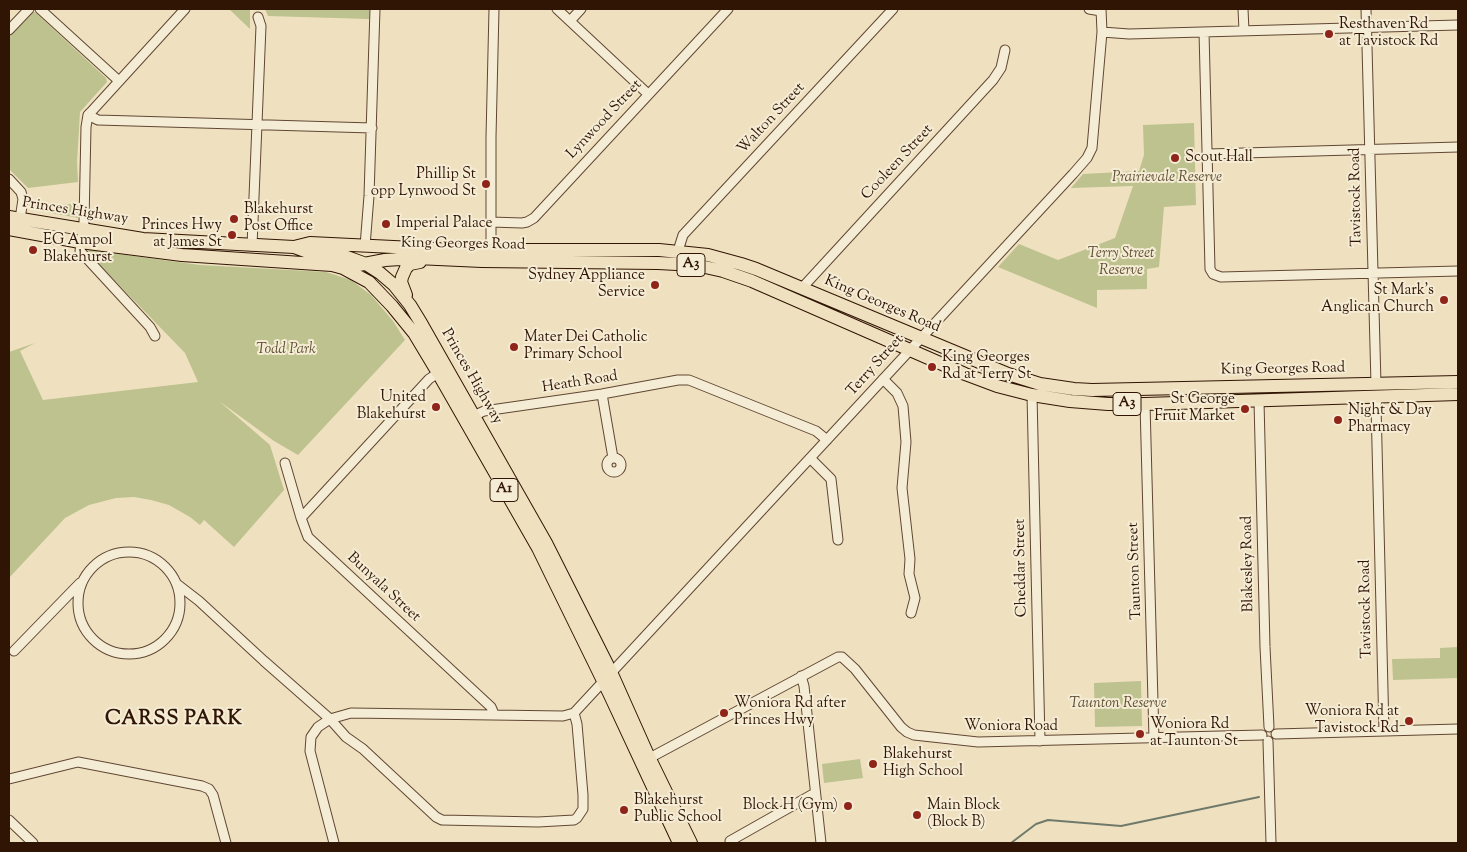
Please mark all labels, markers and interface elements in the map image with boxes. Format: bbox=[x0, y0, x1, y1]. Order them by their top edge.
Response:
place label: Resthaven Rd at Tavistock Rd bbox=[1339, 16, 1438, 51]
marker: Resthaven Rd at Tavistock Rd bbox=[1323, 28, 1335, 40]
street label: Lynwood Street bbox=[564, 77, 646, 163]
street label: Walton Street bbox=[734, 80, 810, 158]
street label: Cooleen Street bbox=[858, 121, 938, 205]
street label: Tavistock Road bbox=[1347, 147, 1367, 247]
place label: Scout Hall bbox=[1185, 149, 1253, 167]
marker: Scout Hall bbox=[1169, 152, 1181, 164]
place label: Phillip St opp Lynwood St bbox=[371, 166, 476, 201]
park label: Prairievale Reserve bbox=[1112, 169, 1222, 187]
marker: Phillip St opp Lynwood St bbox=[480, 178, 492, 190]
street label: Princes Highway bbox=[21, 195, 129, 229]
place label: Blakehurst Post Office bbox=[244, 201, 313, 236]
marker: Blakehurst Post Office bbox=[228, 213, 240, 225]
place label: Imperial Palace bbox=[396, 215, 492, 233]
place label: Princes Hwy at James St bbox=[142, 217, 222, 252]
marker: Imperial Palace bbox=[380, 218, 392, 230]
marker: Princes Hwy at James St bbox=[226, 229, 238, 241]
place label: EG Ampol Blakehurst bbox=[43, 232, 113, 267]
street label: King Georges Road bbox=[401, 235, 525, 255]
marker: EG Ampol Blakehurst bbox=[27, 244, 39, 256]
park label: Terry Street Reserve bbox=[1087, 245, 1155, 280]
road number: A3 bbox=[677, 254, 705, 276]
place label: Sydney Appliance Service bbox=[528, 267, 645, 302]
street label: King Georges Road bbox=[821, 272, 943, 338]
marker: Sydney Appliance Service bbox=[649, 279, 661, 291]
place label: St Mark's Anglican Church bbox=[1321, 282, 1434, 317]
marker: St Mark's Anglican Church bbox=[1438, 294, 1450, 306]
street label: Princes Highway bbox=[436, 326, 506, 428]
place label: Mater Dei Catholic Primary School bbox=[524, 329, 648, 364]
street label: Terry Street bbox=[844, 331, 908, 401]
park label: Todd Park bbox=[256, 341, 316, 359]
marker: Mater Dei Catholic Primary School bbox=[508, 341, 520, 353]
place label: King Georges Rd at Terry St bbox=[942, 349, 1031, 384]
street label: King Georges Road bbox=[1221, 360, 1345, 380]
marker: King Georges Rd at Terry St bbox=[926, 361, 938, 373]
street label: Heath Road bbox=[541, 368, 619, 398]
place label: United Blakehurst bbox=[357, 389, 426, 424]
place label: St George Fruit Market bbox=[1154, 391, 1235, 426]
road number: A3 bbox=[1113, 392, 1141, 416]
marker: United Blakehurst bbox=[430, 401, 442, 413]
place label: Night & Day Pharmacy bbox=[1348, 402, 1432, 437]
marker: St George Fruit Market bbox=[1239, 403, 1251, 415]
marker: Night & Day Pharmacy bbox=[1332, 414, 1344, 426]
road number: A1 bbox=[490, 478, 518, 502]
street label: Blakesley Road bbox=[1239, 516, 1259, 612]
street label: Cheddar Street bbox=[1012, 518, 1032, 618]
street label: Taunton Street bbox=[1125, 522, 1147, 620]
street label: Bunyala Street bbox=[343, 549, 423, 627]
street label: Tavistock Road bbox=[1357, 559, 1377, 659]
place label: Woniora Rd after Princes Hwy bbox=[734, 695, 846, 730]
park label: Taunton Reserve bbox=[1069, 695, 1167, 713]
place label: Woniora Rd at Tavistock Rd bbox=[1305, 703, 1399, 738]
marker: Woniora Rd after Princes Hwy bbox=[718, 707, 730, 719]
district label: CARSS PARK bbox=[104, 709, 244, 733]
marker: Woniora Rd at Tavistock Rd bbox=[1403, 715, 1415, 727]
place label: Woniora Rd at Taunton St bbox=[1150, 716, 1238, 751]
street label: Woniora Road bbox=[964, 718, 1058, 736]
marker: Woniora Rd at Taunton St bbox=[1134, 728, 1146, 740]
place label: Blakehurst High School bbox=[883, 746, 963, 781]
marker: Blakehurst High School bbox=[867, 758, 879, 770]
place label: Blakehurst Public School bbox=[634, 792, 722, 827]
place label: Block H (Gym) bbox=[743, 797, 838, 815]
place label: Main Block (Block B) bbox=[927, 797, 1001, 832]
marker: Block H (Gym) bbox=[842, 800, 854, 812]
marker: Blakehurst Public School bbox=[618, 804, 630, 816]
marker: Main Block (Block B) bbox=[911, 809, 923, 821]

